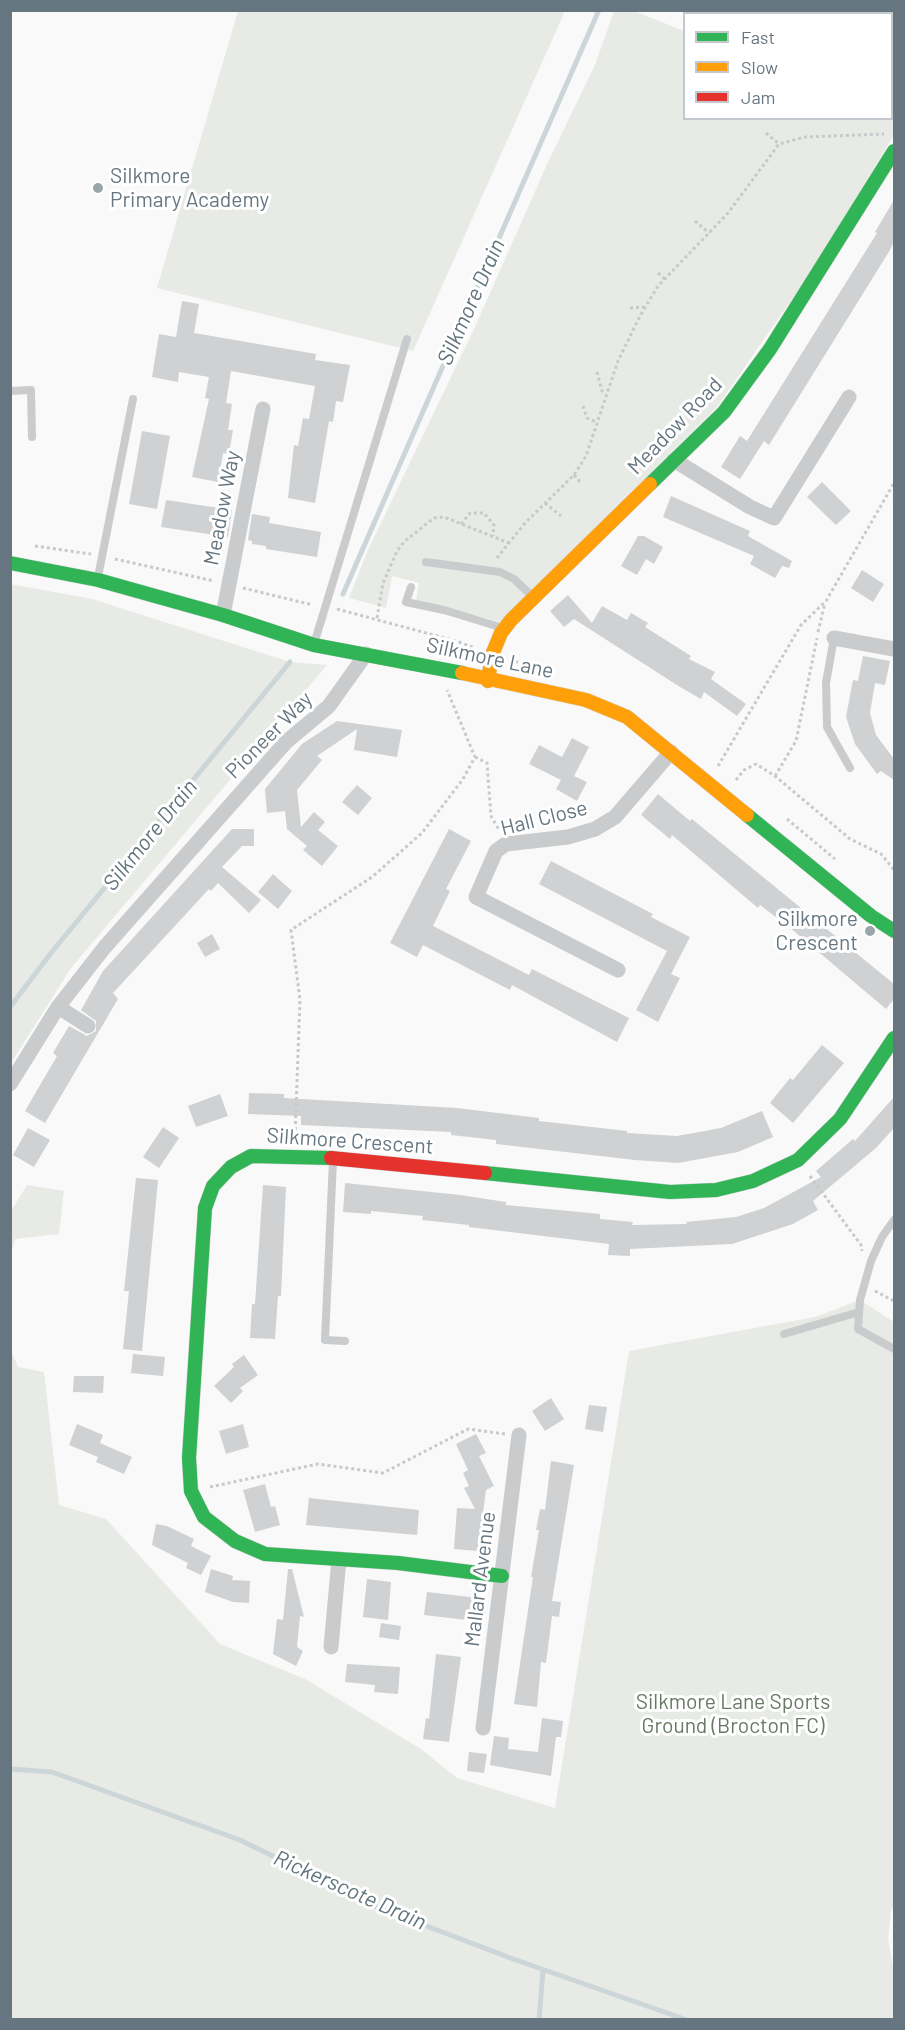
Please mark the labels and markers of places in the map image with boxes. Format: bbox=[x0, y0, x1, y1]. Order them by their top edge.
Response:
place label: Silkmore Primary Academy bbox=[110, 163, 269, 213]
marker: Silkmore Primary Academy bbox=[91, 181, 105, 195]
place label: Silkmore Crescent bbox=[776, 906, 858, 956]
marker: Silkmore Crescent bbox=[863, 924, 877, 938]

